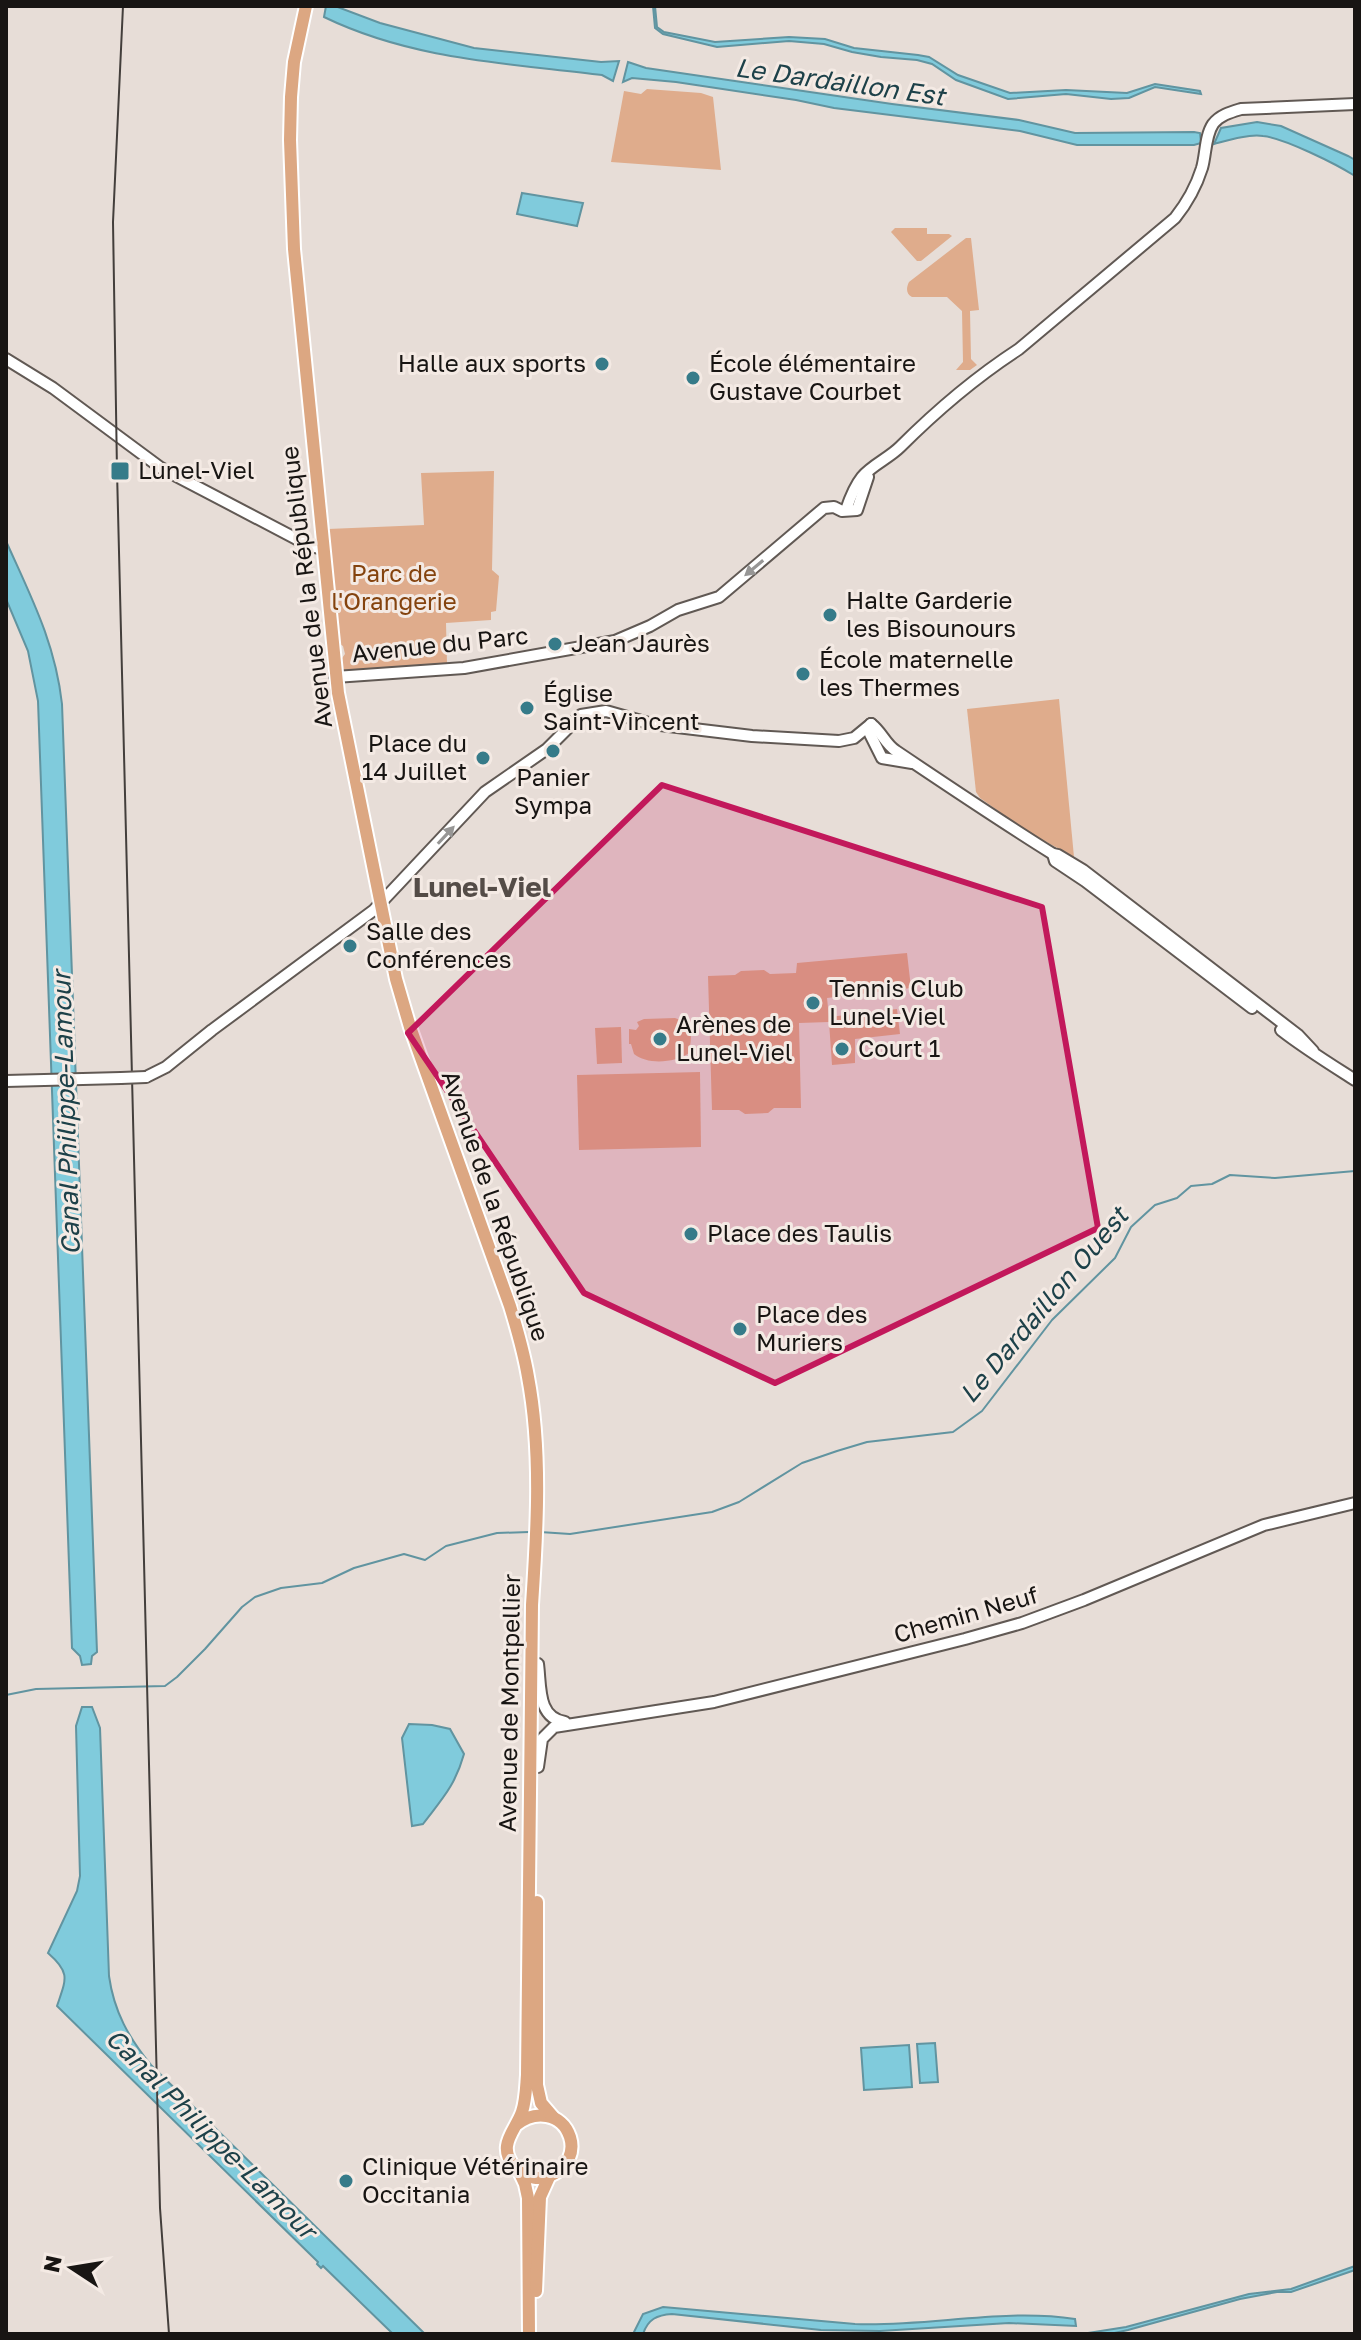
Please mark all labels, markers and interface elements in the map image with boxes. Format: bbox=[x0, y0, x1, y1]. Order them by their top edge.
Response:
water label: Le Dardaillon Est bbox=[733, 51, 949, 112]
place label: Halle aux sports bbox=[398, 348, 586, 377]
place label: École élémentaire Gustave Courbet bbox=[709, 348, 916, 405]
marker: Halle aux sports bbox=[593, 355, 611, 373]
marker: École élémentaire Gustave Courbet bbox=[684, 369, 702, 387]
street label: Avenue de la République bbox=[274, 444, 337, 730]
place label: Lunel-Viel bbox=[138, 455, 254, 484]
marker: Lunel-Viel bbox=[109, 460, 131, 482]
park label: Parc de l'Orangerie bbox=[331, 558, 457, 615]
one-way arrow bbox=[744, 559, 764, 576]
place label: Halte Garderie les Bisounours bbox=[846, 585, 1016, 642]
marker: Halte Garderie les Bisounours bbox=[821, 606, 839, 624]
street label: Avenue du Parc bbox=[350, 620, 529, 667]
place label: Jean Jaurès bbox=[571, 628, 710, 657]
marker: Jean Jaurès bbox=[546, 635, 564, 653]
place label: École maternelle les Thermes bbox=[819, 644, 1013, 701]
marker: École maternelle les Thermes bbox=[794, 665, 812, 683]
place label: Église Saint-Vincent bbox=[543, 678, 700, 735]
marker: Église Saint-Vincent bbox=[518, 699, 536, 717]
place label: Place du 14 Juillet bbox=[362, 728, 467, 785]
marker: Panier Sympa bbox=[544, 742, 562, 760]
marker: Place du 14 Juillet bbox=[474, 749, 492, 767]
place label: Panier Sympa bbox=[514, 762, 592, 819]
one-way arrow bbox=[436, 826, 454, 845]
district label: Lunel-Viel bbox=[413, 870, 551, 903]
place label: Salle des Conférences bbox=[366, 916, 511, 973]
marker: Salle des Conférences bbox=[341, 937, 359, 955]
water label: Canal Philippe-Lamour bbox=[45, 967, 86, 1256]
place label: Tennis Club Lunel-Viel bbox=[829, 973, 964, 1030]
marker: Tennis Club Lunel-Viel bbox=[804, 994, 822, 1012]
place label: Arènes de Lunel-Viel bbox=[676, 1009, 792, 1066]
marker: Arènes de Lunel-Viel bbox=[651, 1030, 669, 1048]
place label: Court 1 bbox=[858, 1033, 940, 1062]
marker: Court 1 bbox=[833, 1040, 851, 1058]
street label: Avenue de la République bbox=[436, 1067, 556, 1344]
water label: Le Dardaillon Ouest bbox=[953, 1199, 1136, 1409]
place label: Place des Taulis bbox=[707, 1218, 892, 1247]
marker: Place des Taulis bbox=[682, 1225, 700, 1243]
place label: Place des Muriers bbox=[756, 1299, 867, 1356]
marker: Place des Muriers bbox=[731, 1320, 749, 1338]
street label: Avenue de Montpellier bbox=[492, 1574, 525, 1832]
street label: Chemin Neuf bbox=[890, 1579, 1041, 1648]
water label: Canal Philippe-Lamour bbox=[100, 2022, 326, 2248]
place label: Clinique Vétérinaire Occitania bbox=[362, 2151, 589, 2208]
marker: Clinique Vétérinaire Occitania bbox=[337, 2172, 355, 2190]
north arrow bbox=[32, 2228, 112, 2308]
text: N bbox=[37, 2253, 67, 2275]

